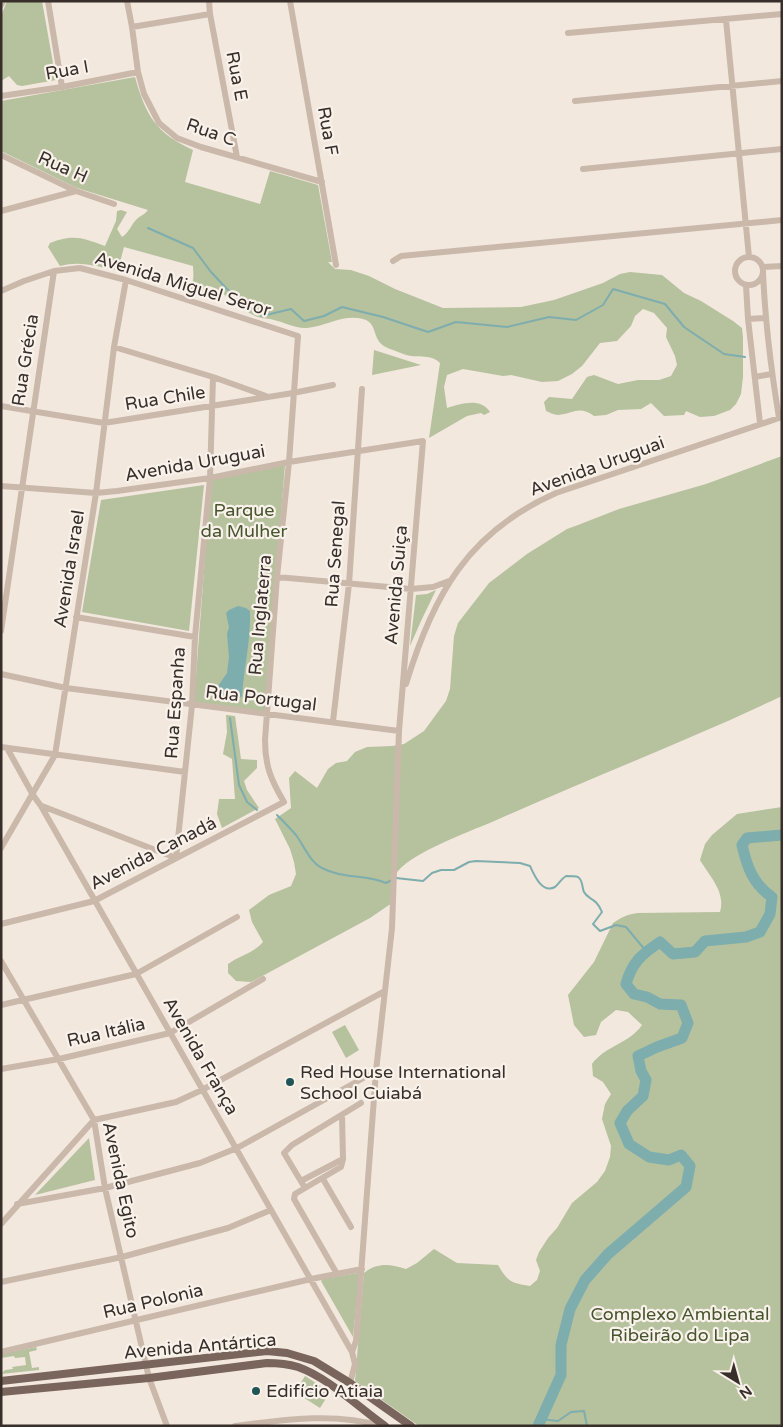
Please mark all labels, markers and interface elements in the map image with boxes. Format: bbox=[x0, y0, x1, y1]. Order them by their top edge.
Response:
street label: Rua E bbox=[221, 49, 253, 103]
street label: Rua I bbox=[44, 55, 90, 85]
street label: Rua F bbox=[313, 105, 343, 157]
street label: Rua C bbox=[183, 113, 239, 151]
street label: Rua H bbox=[35, 146, 91, 188]
street label: Avenida Miguel Seror bbox=[92, 247, 274, 321]
street label: Rua Grécia bbox=[7, 312, 43, 408]
street label: Rua Chile bbox=[123, 381, 207, 415]
street label: Avenida Uruguai bbox=[526, 431, 668, 501]
street label: Avenida Uruguai bbox=[123, 440, 267, 486]
park label: Parque da Mulher bbox=[201, 499, 288, 542]
street label: Rua Senegal bbox=[320, 500, 350, 608]
street label: Avenida Israel bbox=[49, 508, 89, 630]
street label: Avenida Suiça bbox=[380, 524, 412, 646]
street label: Rua Inglaterra bbox=[244, 554, 276, 676]
street label: Rua Espanha bbox=[160, 646, 190, 760]
street label: Rua Portugal bbox=[204, 680, 318, 716]
street label: Avenida Canadá bbox=[86, 812, 220, 894]
street label: Avenida França bbox=[158, 993, 244, 1119]
street label: Rua Itália bbox=[65, 1012, 147, 1052]
place label: Red House International School Cuiabá bbox=[300, 1061, 506, 1104]
marker: Red House International School Cuiabá bbox=[284, 1076, 296, 1088]
street label: Avenida Egito bbox=[98, 1120, 144, 1240]
street label: Rua Polonia bbox=[101, 1279, 205, 1323]
park label: Complexo Ambiental Ribeirão do Lipa bbox=[591, 1303, 769, 1346]
street label: Avenida Antártica bbox=[123, 1328, 277, 1364]
north arrow bbox=[713, 1357, 763, 1407]
place label: Edifício Atiaia bbox=[266, 1380, 383, 1402]
text: N bbox=[736, 1382, 755, 1402]
marker: Edifício Atiaia bbox=[250, 1385, 262, 1397]

